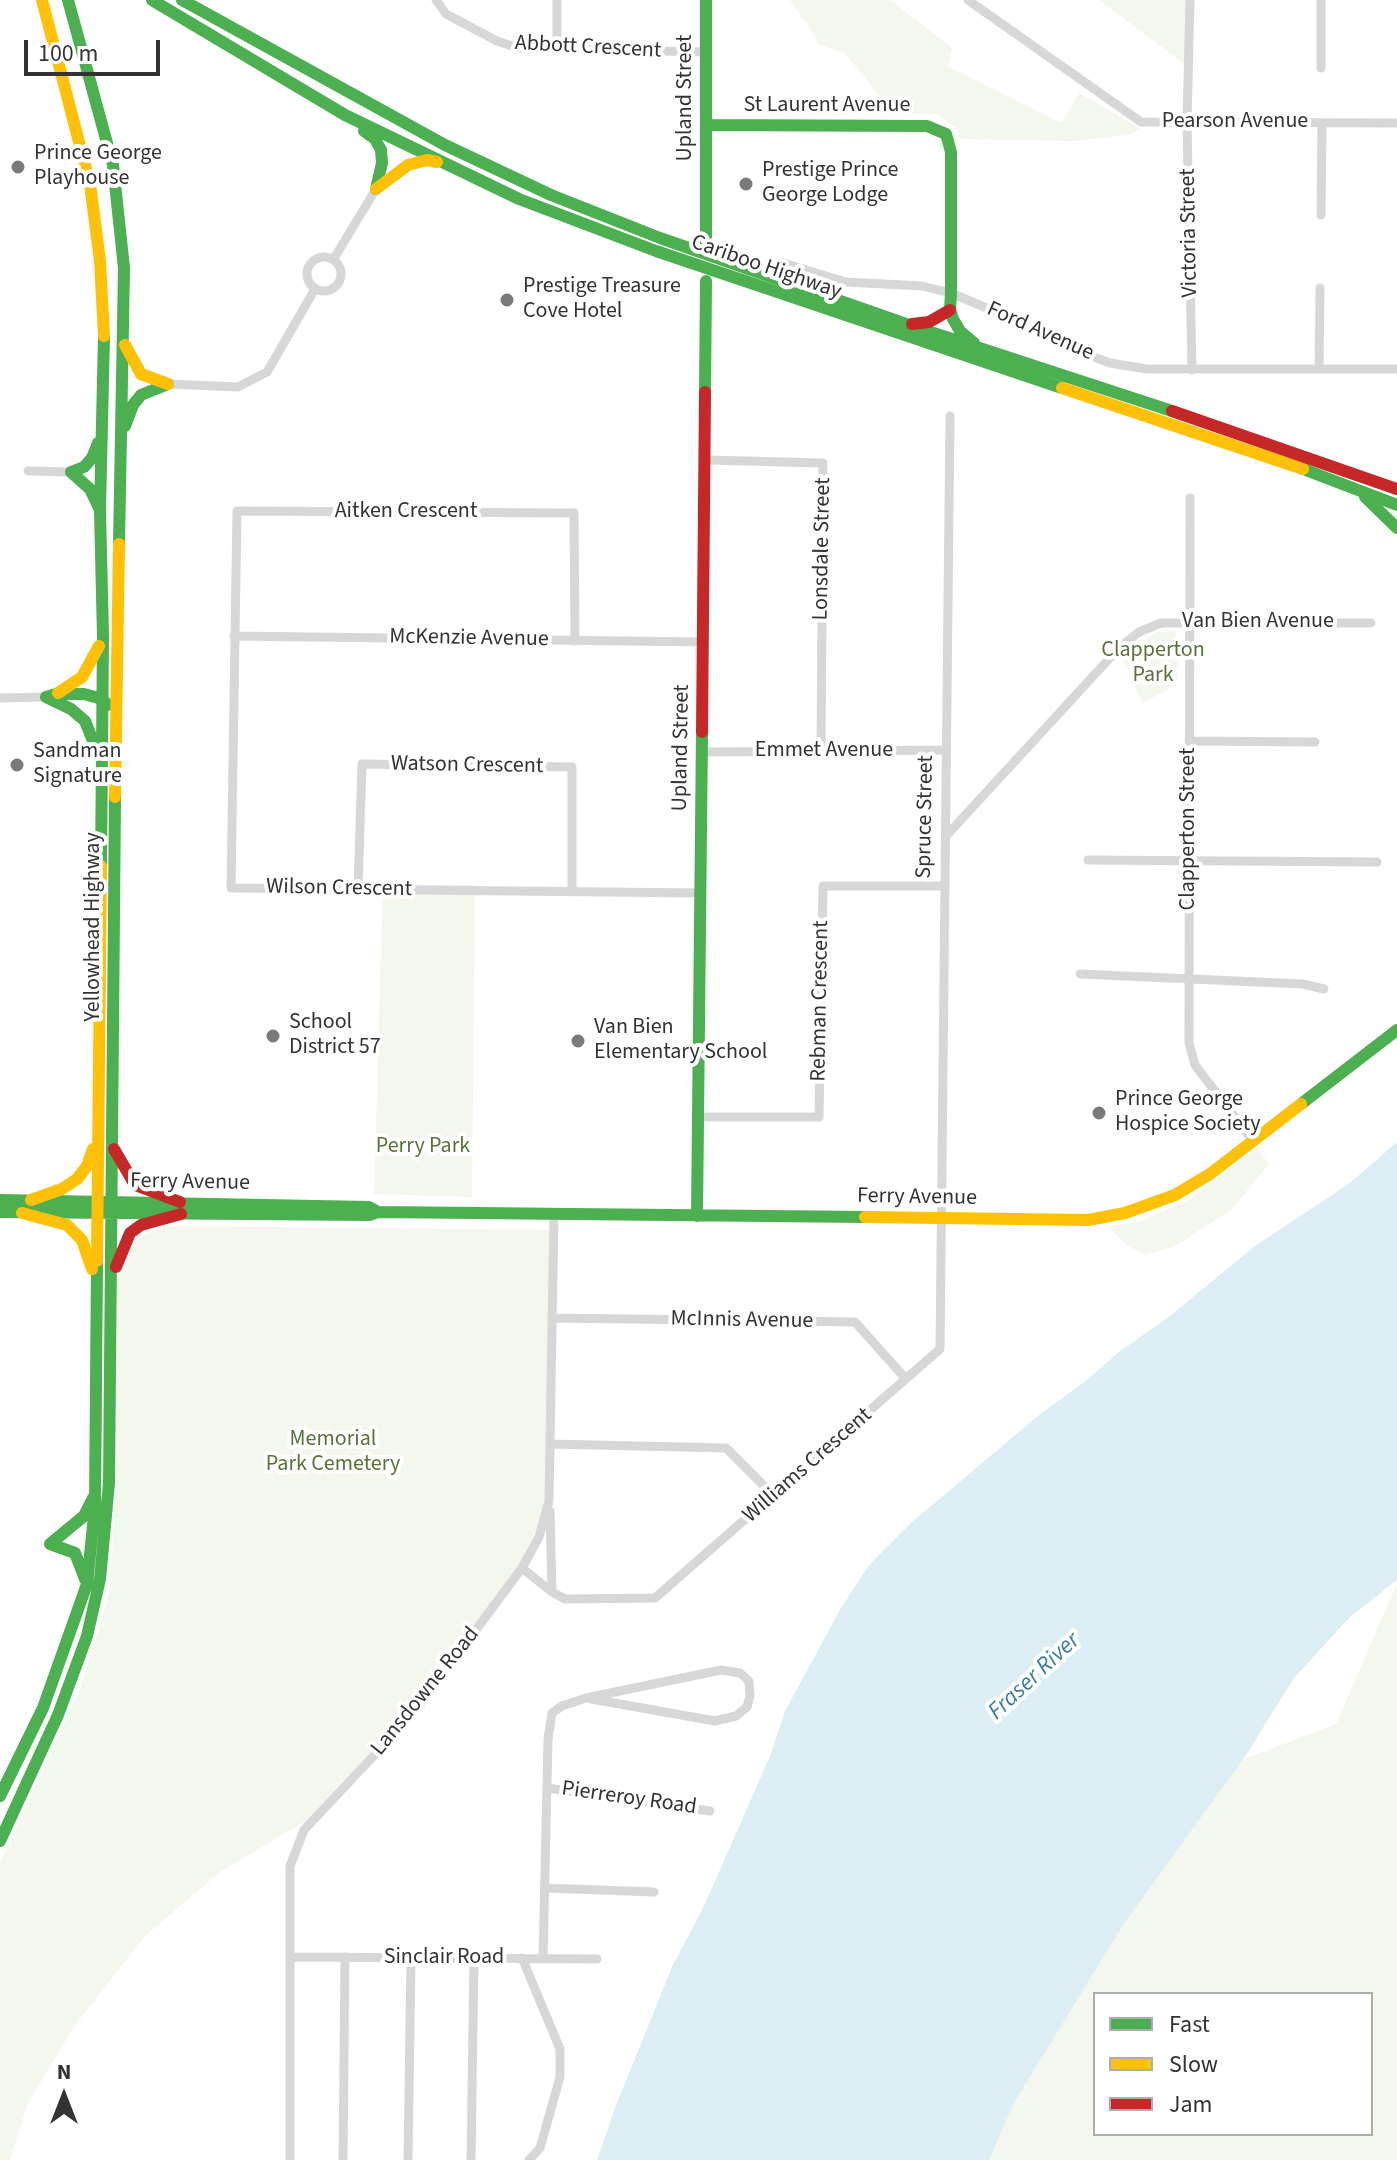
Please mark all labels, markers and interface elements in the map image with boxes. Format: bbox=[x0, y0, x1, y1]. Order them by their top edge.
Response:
scale bar bbox=[28, 24, 164, 74]
street label: Abbott Crescent bbox=[514, 31, 662, 65]
street label: Upland Street bbox=[673, 35, 699, 161]
text: 100 m bbox=[38, 36, 98, 71]
street label: St Laurent Avenue bbox=[744, 93, 910, 119]
street label: Pearson Avenue bbox=[1162, 109, 1308, 135]
place label: Prince George Playhouse bbox=[34, 141, 162, 192]
marker: Prince George Playhouse bbox=[9, 158, 27, 176]
place label: Prestige Prince George Lodge bbox=[762, 158, 899, 210]
street label: Victoria Street bbox=[1176, 168, 1204, 298]
marker: Prestige Prince George Lodge bbox=[737, 175, 755, 193]
street label: Cariboo Highway bbox=[688, 230, 844, 306]
place label: Prestige Treasure Cove Hotel bbox=[523, 274, 681, 326]
marker: Prestige Treasure Cove Hotel bbox=[498, 291, 516, 309]
street label: Ford Avenue bbox=[982, 297, 1098, 367]
street label: Lonsdale Street bbox=[809, 477, 837, 621]
street label: Aitken Crescent bbox=[335, 499, 477, 525]
street label: Van Bien Avenue bbox=[1182, 609, 1334, 635]
street label: McKenzie Avenue bbox=[389, 624, 549, 654]
park label: Clapperton Park bbox=[1101, 638, 1205, 690]
street label: Upland Street bbox=[668, 684, 696, 812]
street label: Emmet Avenue bbox=[755, 738, 893, 764]
place label: Sandman Signature bbox=[33, 739, 122, 790]
street label: Clapperton Street bbox=[1176, 748, 1202, 910]
street label: Watson Crescent bbox=[390, 751, 544, 781]
street label: Spruce Street bbox=[912, 755, 940, 879]
marker: Sandman Signature bbox=[8, 756, 26, 774]
street label: Yellowhead Highway bbox=[81, 832, 107, 1022]
street label: Wilson Crescent bbox=[266, 875, 412, 903]
street label: Rebman Crescent bbox=[806, 920, 836, 1082]
place label: School District 57 bbox=[289, 1010, 381, 1062]
place label: Van Bien Elementary School bbox=[594, 1015, 767, 1066]
marker: School District 57 bbox=[264, 1027, 282, 1045]
marker: Van Bien Elementary School bbox=[569, 1032, 587, 1050]
place label: Prince George Hospice Society bbox=[1115, 1087, 1260, 1138]
marker: Prince George Hospice Society bbox=[1090, 1104, 1108, 1122]
park label: Perry Park bbox=[376, 1134, 470, 1160]
street label: Ferry Avenue bbox=[130, 1169, 250, 1197]
street label: Ferry Avenue bbox=[857, 1184, 977, 1212]
street label: McInnis Avenue bbox=[670, 1307, 814, 1335]
street label: Williams Crescent bbox=[738, 1403, 878, 1529]
park label: Memorial Park Cemetery bbox=[266, 1427, 400, 1478]
street label: Lansdowne Road bbox=[366, 1623, 486, 1761]
water label: Fraser River bbox=[983, 1627, 1087, 1727]
street label: Pierreroy Road bbox=[560, 1776, 698, 1822]
street label: Sinclair Road bbox=[384, 1945, 504, 1971]
legend bbox=[1093, 1992, 1373, 2136]
text: Fast bbox=[1169, 2007, 1210, 2042]
text: Slow bbox=[1169, 2047, 1218, 2082]
north arrow bbox=[24, 2056, 104, 2136]
text: N bbox=[57, 2056, 71, 2088]
text: Jam bbox=[1169, 2087, 1213, 2122]

